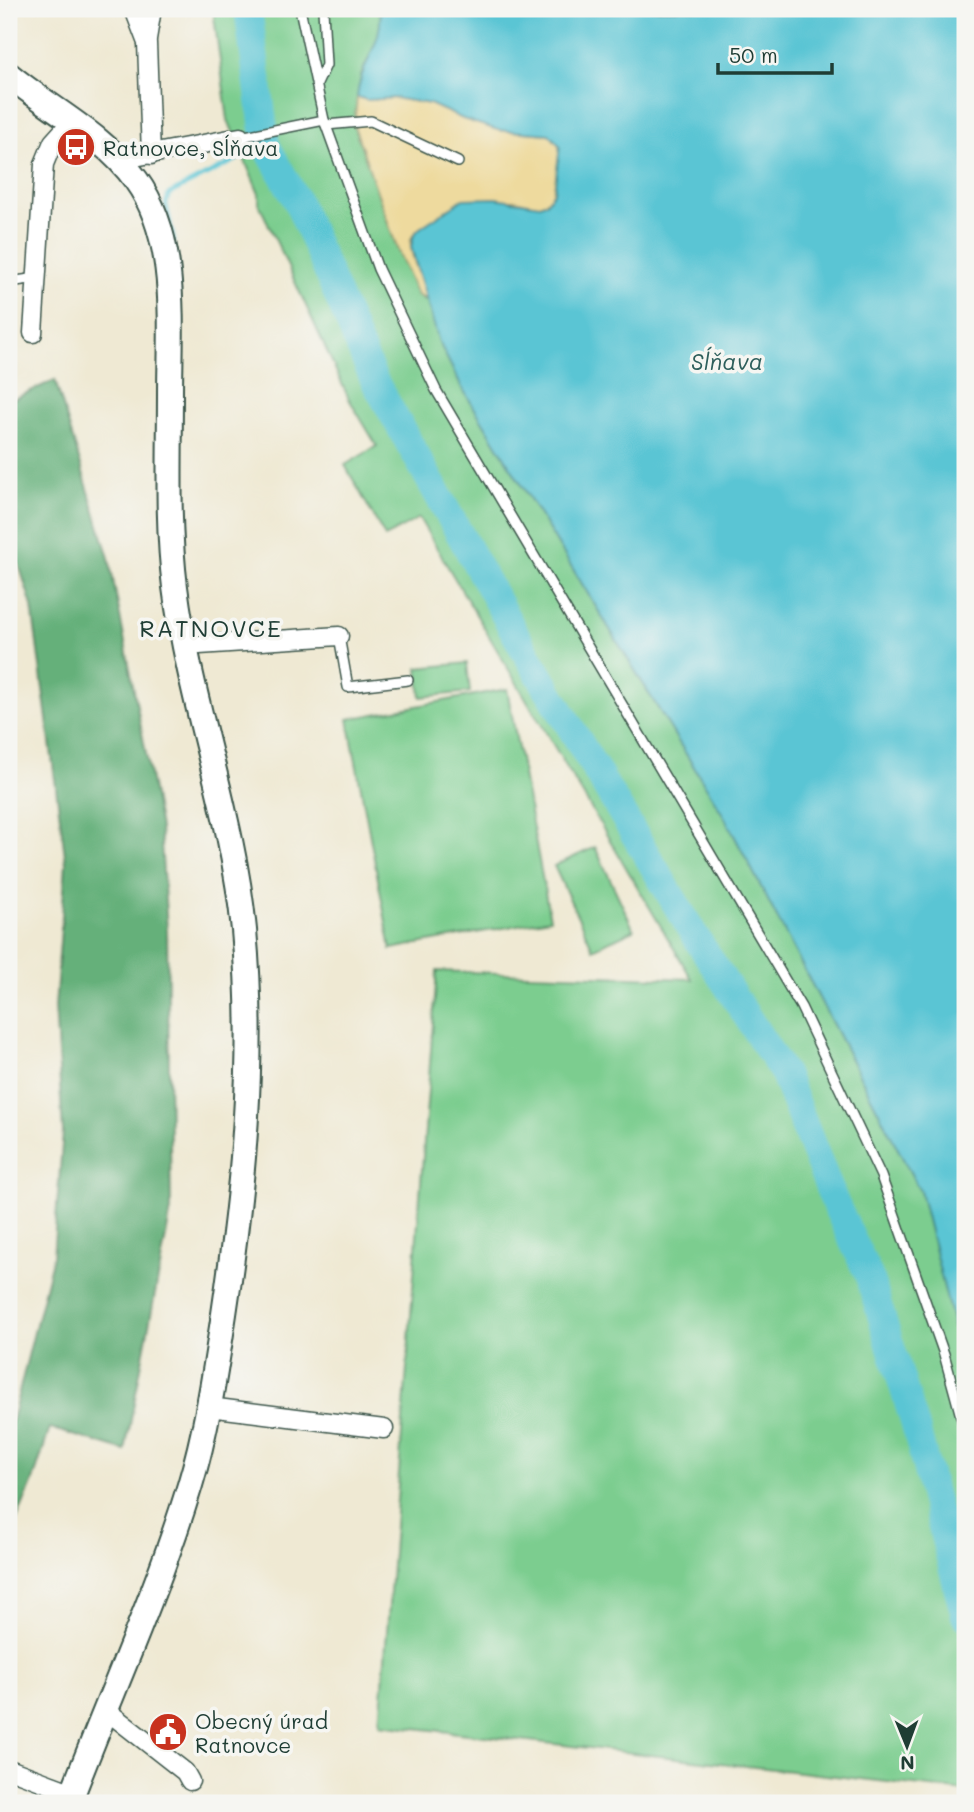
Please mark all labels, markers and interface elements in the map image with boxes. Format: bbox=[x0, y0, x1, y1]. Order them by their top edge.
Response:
scale bar bbox=[718, 32, 832, 76]
text: 50 m bbox=[729, 41, 778, 68]
bus stop icon: Ratnovce, Sĺňava bbox=[55, 126, 97, 168]
place label: Ratnovce, Sĺňava bbox=[103, 134, 278, 161]
water label: Sĺňava bbox=[691, 346, 763, 376]
district label: RATNOVCE bbox=[139, 612, 283, 643]
place label: Obecný úrad Ratnovce bbox=[195, 1707, 328, 1758]
north arrow bbox=[872, 1710, 942, 1780]
public building icon: Obecný úrad Ratnovce bbox=[147, 1711, 189, 1753]
text: N bbox=[900, 1751, 915, 1776]

